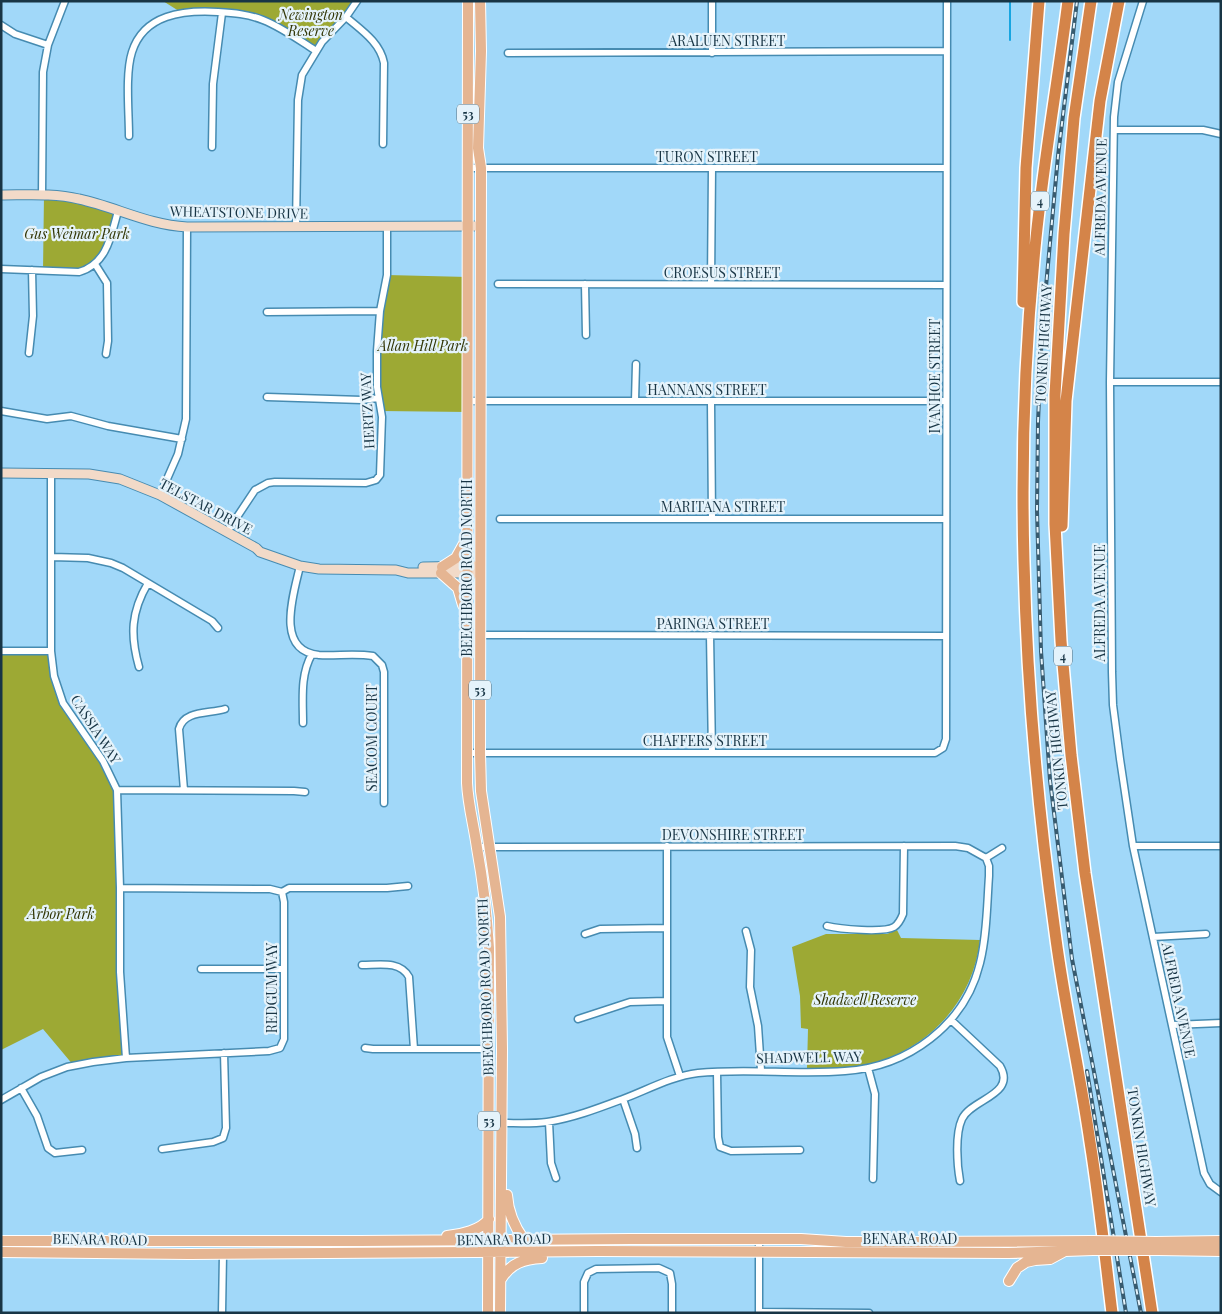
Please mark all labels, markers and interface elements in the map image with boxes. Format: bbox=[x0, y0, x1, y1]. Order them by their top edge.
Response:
park label: Newington Reserve bbox=[277, 5, 343, 40]
street label: ARALUEN STREET bbox=[668, 31, 786, 50]
road number: 53 bbox=[457, 105, 479, 124]
street label: ALFREDA AVENUE bbox=[1089, 138, 1111, 257]
street label: TURON STREET bbox=[656, 147, 758, 166]
road number: 4 bbox=[1031, 192, 1049, 210]
street label: WHEATSTONE DRIVE bbox=[169, 201, 308, 223]
park label: Gus Weimar Park bbox=[24, 224, 130, 243]
street label: CROESUS STREET bbox=[664, 263, 781, 282]
street label: TONKIN HIGHWAY bbox=[1030, 283, 1056, 404]
street label: IVANHOE STREET bbox=[925, 318, 944, 433]
park label: Allan Hill Park bbox=[376, 336, 468, 355]
street label: HERTZ WAY bbox=[355, 372, 378, 450]
street label: HANNANS STREET bbox=[647, 380, 767, 399]
street label: TELSTAR DRIVE bbox=[156, 473, 256, 539]
street label: BEECHBORO ROAD NORTH bbox=[457, 479, 476, 657]
street label: MARITANA STREET bbox=[661, 497, 785, 516]
street label: ALFREDA AVENUE bbox=[1090, 544, 1109, 663]
street label: PARINGA STREET bbox=[657, 614, 770, 633]
road number: 4 bbox=[1054, 646, 1072, 666]
road number: 53 bbox=[469, 680, 491, 700]
street label: SEACOM COURT bbox=[362, 684, 381, 792]
street label: TONKIN HIGHWAY bbox=[1040, 689, 1072, 811]
street label: CASSIA WAY bbox=[67, 691, 126, 768]
street label: CHAFFERS STREET bbox=[643, 731, 768, 750]
street label: DEVONSHIRE STREET bbox=[662, 825, 804, 844]
street label: BEECHBORO ROAD NORTH bbox=[472, 898, 498, 1076]
park label: Arbor Park bbox=[26, 904, 94, 923]
street label: ALFREDA AVENUE bbox=[1157, 940, 1200, 1059]
street label: REDGUM WAY bbox=[262, 942, 281, 1033]
park label: Shadwell Reserve bbox=[813, 990, 916, 1009]
street label: SHADWELL WAY bbox=[756, 1047, 863, 1067]
street label: TONKIN HIGHWAY bbox=[1123, 1086, 1161, 1208]
road number: 53 bbox=[478, 1112, 500, 1130]
street label: BENARA ROAD bbox=[52, 1229, 148, 1249]
street label: BENARA ROAD bbox=[456, 1229, 552, 1249]
street label: BENARA ROAD bbox=[863, 1229, 957, 1248]

